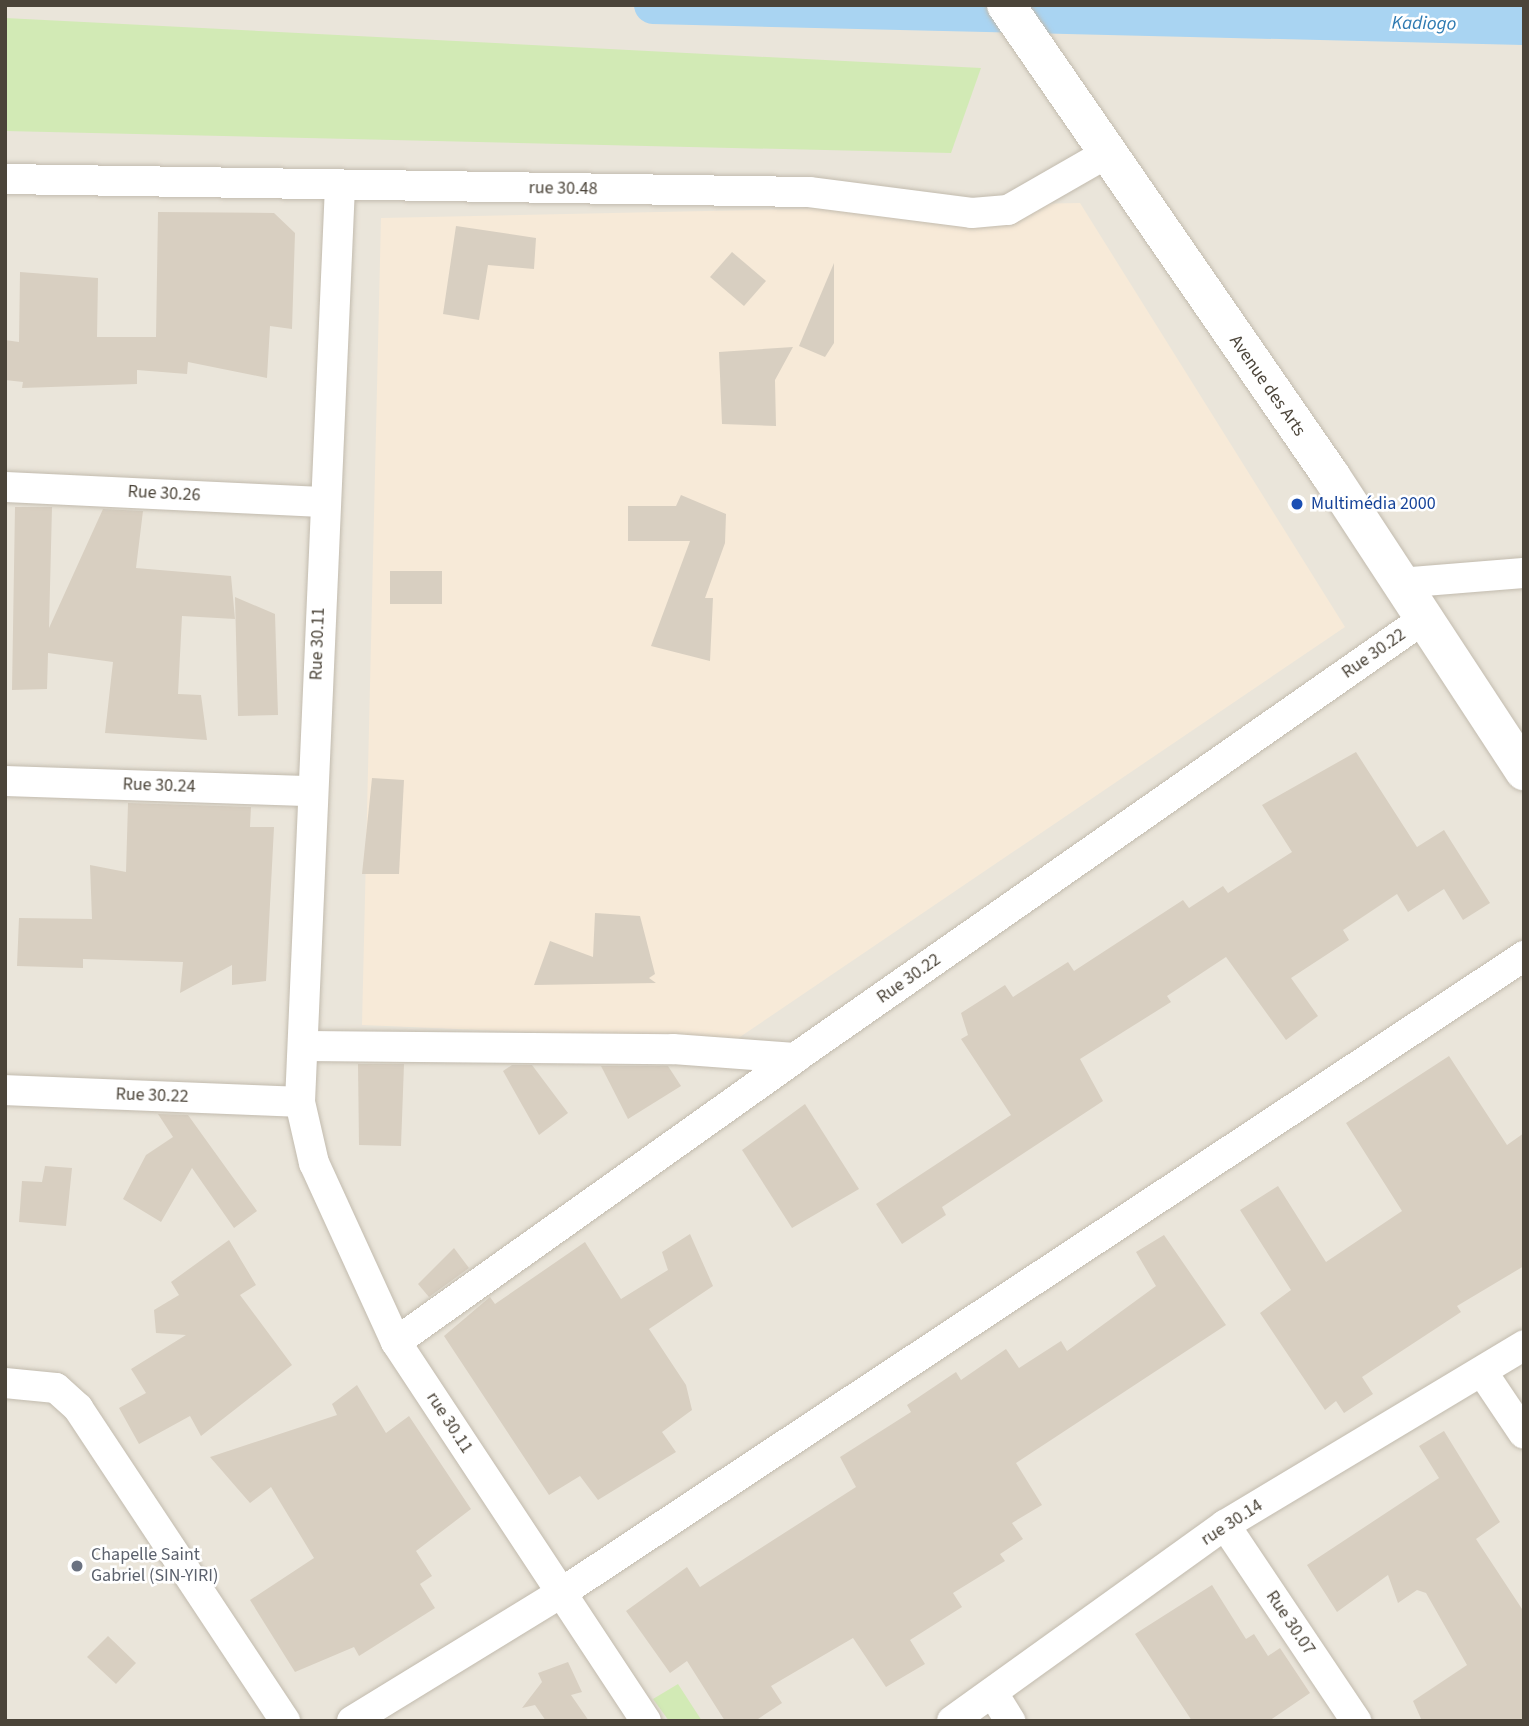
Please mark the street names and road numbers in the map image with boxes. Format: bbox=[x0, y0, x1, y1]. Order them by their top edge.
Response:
street label: rue 30.48 bbox=[528, 178, 598, 200]
street label: Avenue des Arts bbox=[1224, 331, 1310, 441]
street label: Rue 30.26 bbox=[127, 481, 201, 507]
street label: Rue 30.11 bbox=[306, 607, 330, 681]
street label: Rue 30.22 bbox=[1338, 624, 1410, 684]
street label: Rue 30.24 bbox=[122, 774, 196, 798]
street label: Rue 30.22 bbox=[873, 949, 945, 1009]
street label: Rue 30.22 bbox=[115, 1084, 189, 1108]
street label: rue 30.11 bbox=[421, 1388, 477, 1458]
street label: rue 30.14 bbox=[1197, 1495, 1267, 1551]
street label: Rue 30.07 bbox=[1261, 1587, 1319, 1659]

